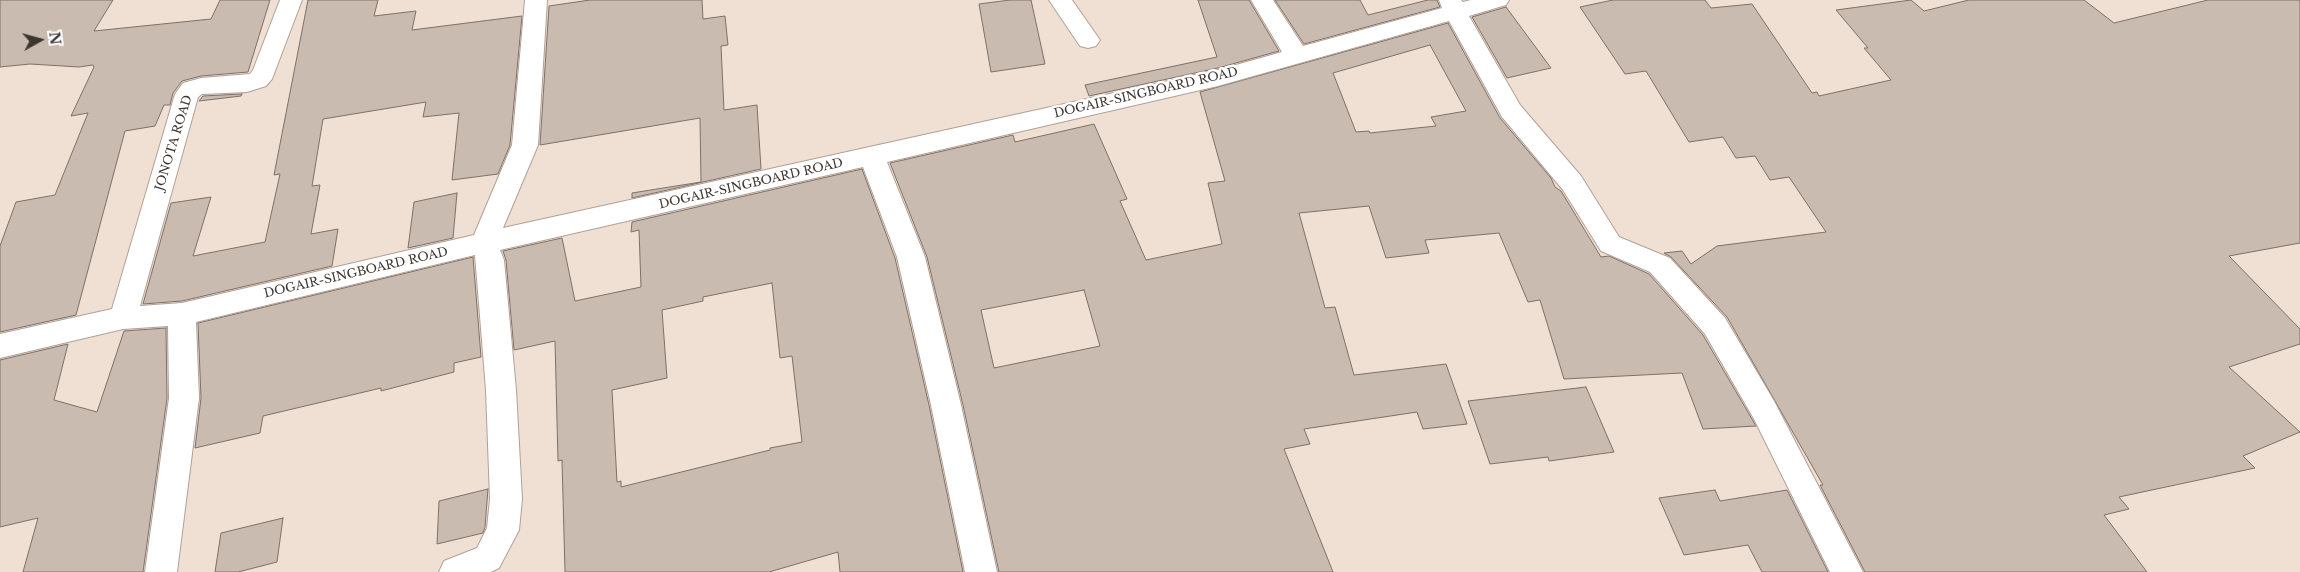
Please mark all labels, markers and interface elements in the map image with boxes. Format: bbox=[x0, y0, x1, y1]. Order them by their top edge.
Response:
north arrow bbox=[15, 15, 65, 65]
text: N bbox=[45, 31, 65, 46]
street label: DOGAIR-SINGBOARD ROAD bbox=[1053, 65, 1239, 121]
street label: JONOTA ROAD bbox=[153, 93, 195, 193]
street label: DOGAIR-SINGBOARD ROAD bbox=[658, 156, 844, 212]
street label: DOGAIR-SINGBOARD ROAD bbox=[263, 245, 449, 301]

